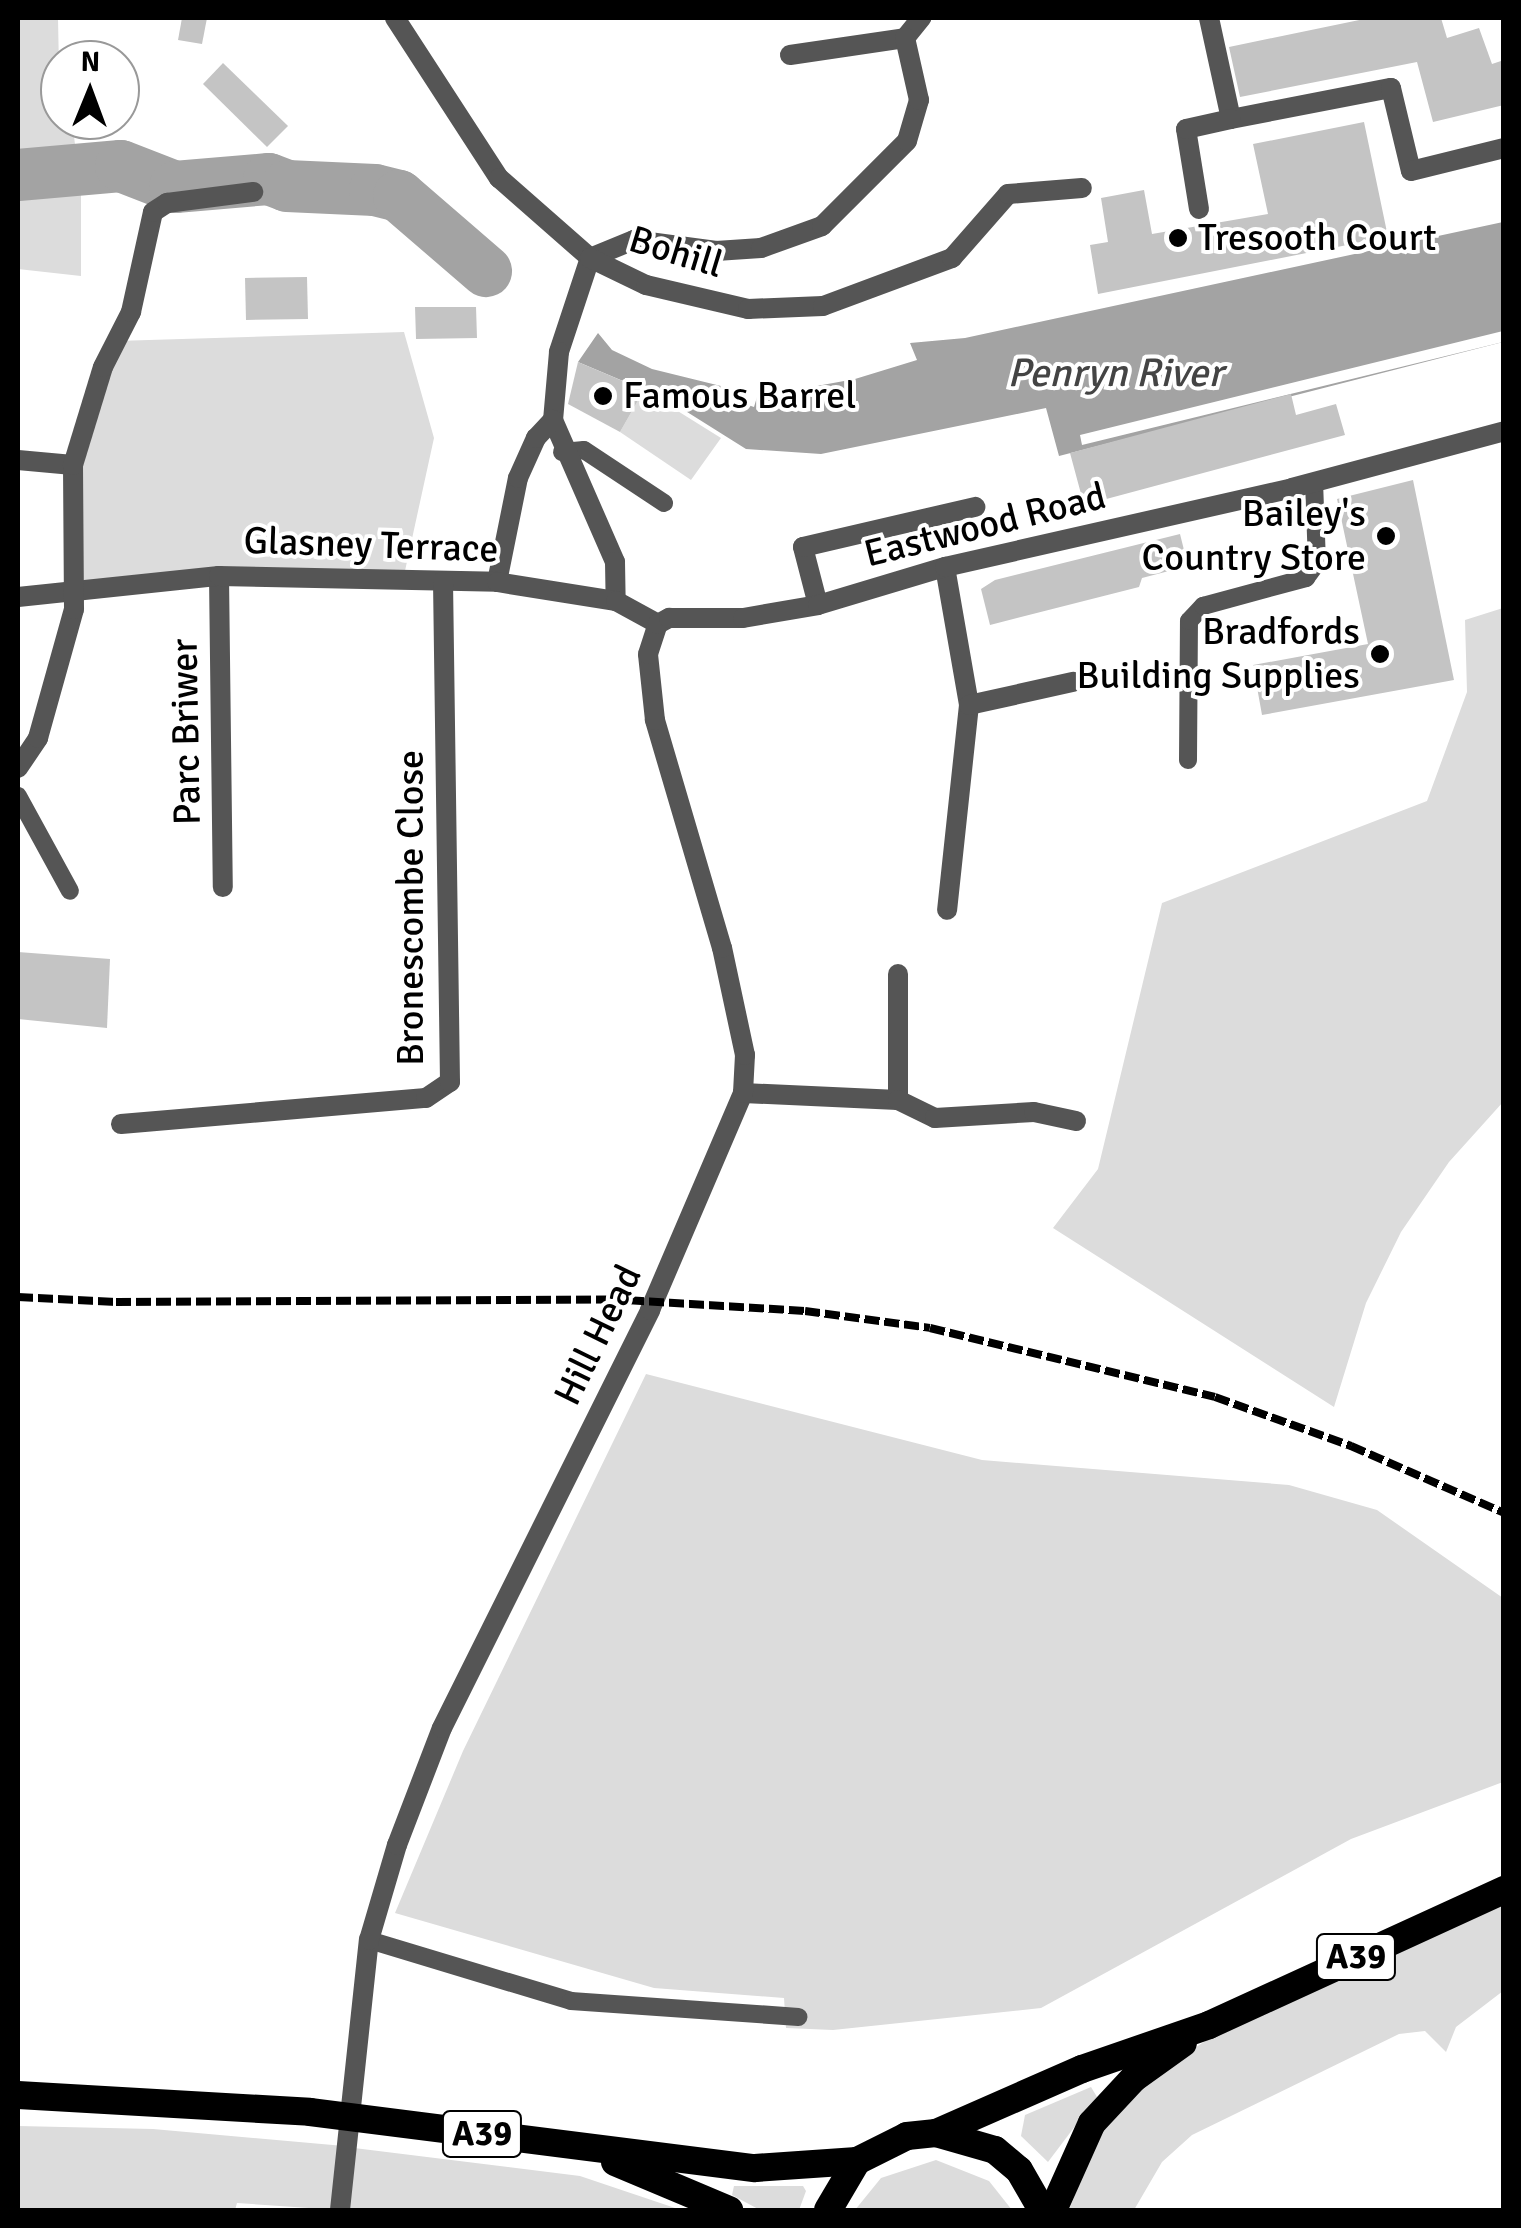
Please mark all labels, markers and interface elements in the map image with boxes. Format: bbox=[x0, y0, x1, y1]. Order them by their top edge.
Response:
north arrow bbox=[40, 40, 140, 140]
text: N bbox=[80, 45, 101, 79]
place label: Tresooth Court bbox=[1198, 215, 1437, 261]
street label: Bohill bbox=[624, 216, 728, 288]
marker: Tresooth Court bbox=[1167, 227, 1189, 249]
water label: Penryn River bbox=[1007, 349, 1223, 397]
place label: Famous Barrel bbox=[623, 373, 856, 419]
marker: Famous Barrel bbox=[592, 385, 614, 407]
street label: Eastwood Road bbox=[860, 473, 1110, 577]
place label: Bailey's Country Store bbox=[1142, 491, 1366, 580]
street label: Glasney Terrace bbox=[243, 518, 499, 572]
marker: Bailey's Country Store bbox=[1375, 525, 1397, 547]
place label: Bradfords Building Supplies bbox=[1077, 609, 1360, 698]
street label: Parc Briwer bbox=[162, 638, 210, 826]
marker: Bradfords Building Supplies bbox=[1369, 643, 1391, 665]
street label: Bronescombe Close bbox=[388, 750, 434, 1066]
street label: Hill Head bbox=[545, 1258, 651, 1412]
road number: A39 bbox=[1314, 1927, 1398, 1987]
road number: A39 bbox=[440, 2104, 524, 2164]

